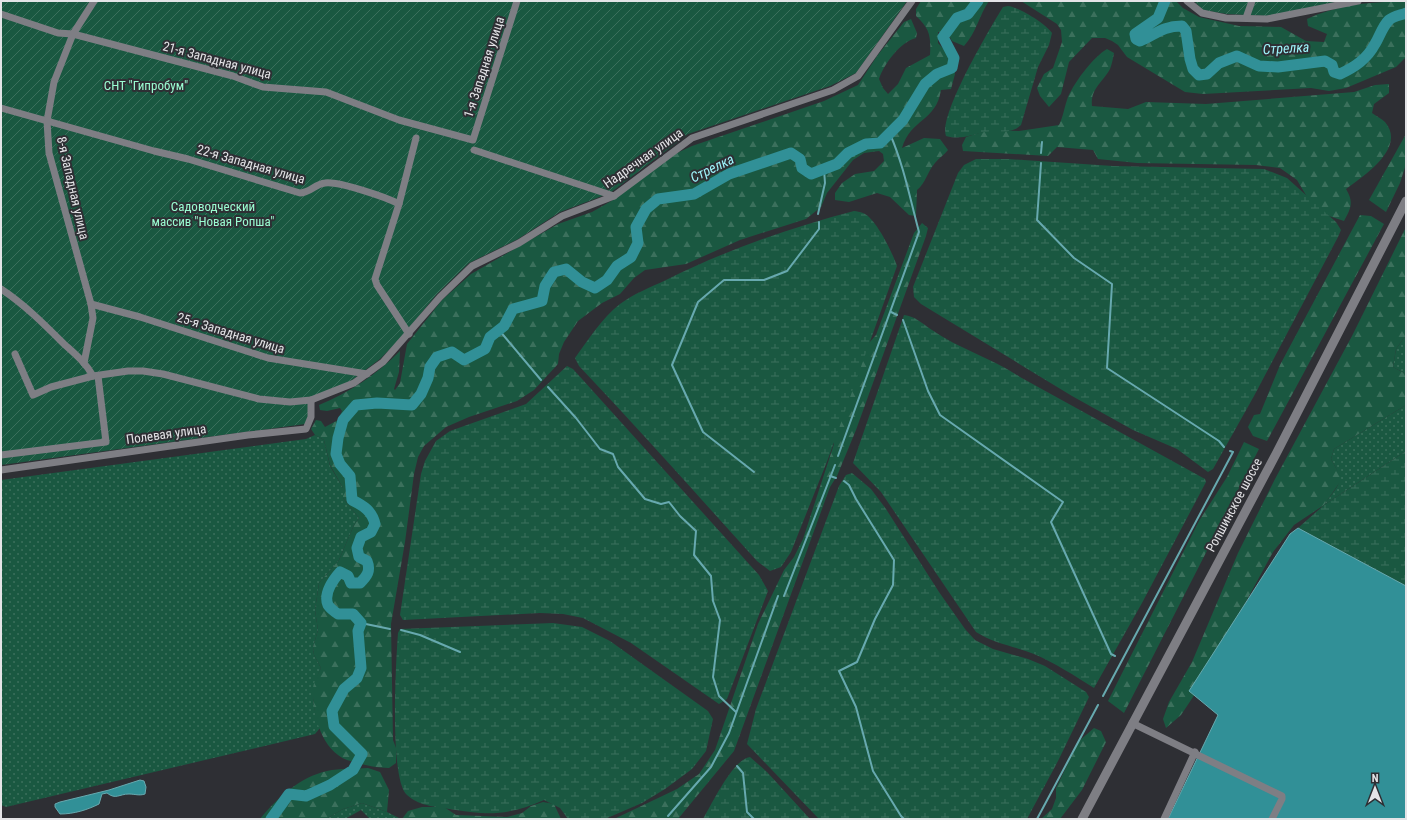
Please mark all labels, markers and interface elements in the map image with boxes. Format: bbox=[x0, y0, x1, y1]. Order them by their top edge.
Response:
street label: 1-я Западная улица bbox=[461, 15, 507, 119]
street label: 21-я Западная улица bbox=[161, 38, 273, 82]
water label: Стрелка bbox=[1262, 39, 1310, 57]
park label: СНТ "Гипробум" bbox=[104, 78, 188, 93]
street label: Надречная улица bbox=[600, 125, 686, 191]
street label: 8-я Западная улица bbox=[54, 135, 92, 241]
street label: 22-я Западная улица bbox=[195, 141, 307, 187]
water label: Стрелка bbox=[688, 151, 736, 185]
park label: Садоводческий массив "Новая Ропша" bbox=[152, 199, 274, 229]
street label: 25-я Западная улица bbox=[175, 310, 287, 356]
street label: Полевая улица bbox=[125, 421, 207, 447]
street label: Ропшинское шоссе bbox=[1203, 455, 1265, 555]
north arrow bbox=[1355, 768, 1395, 808]
text: N bbox=[1372, 772, 1379, 785]

